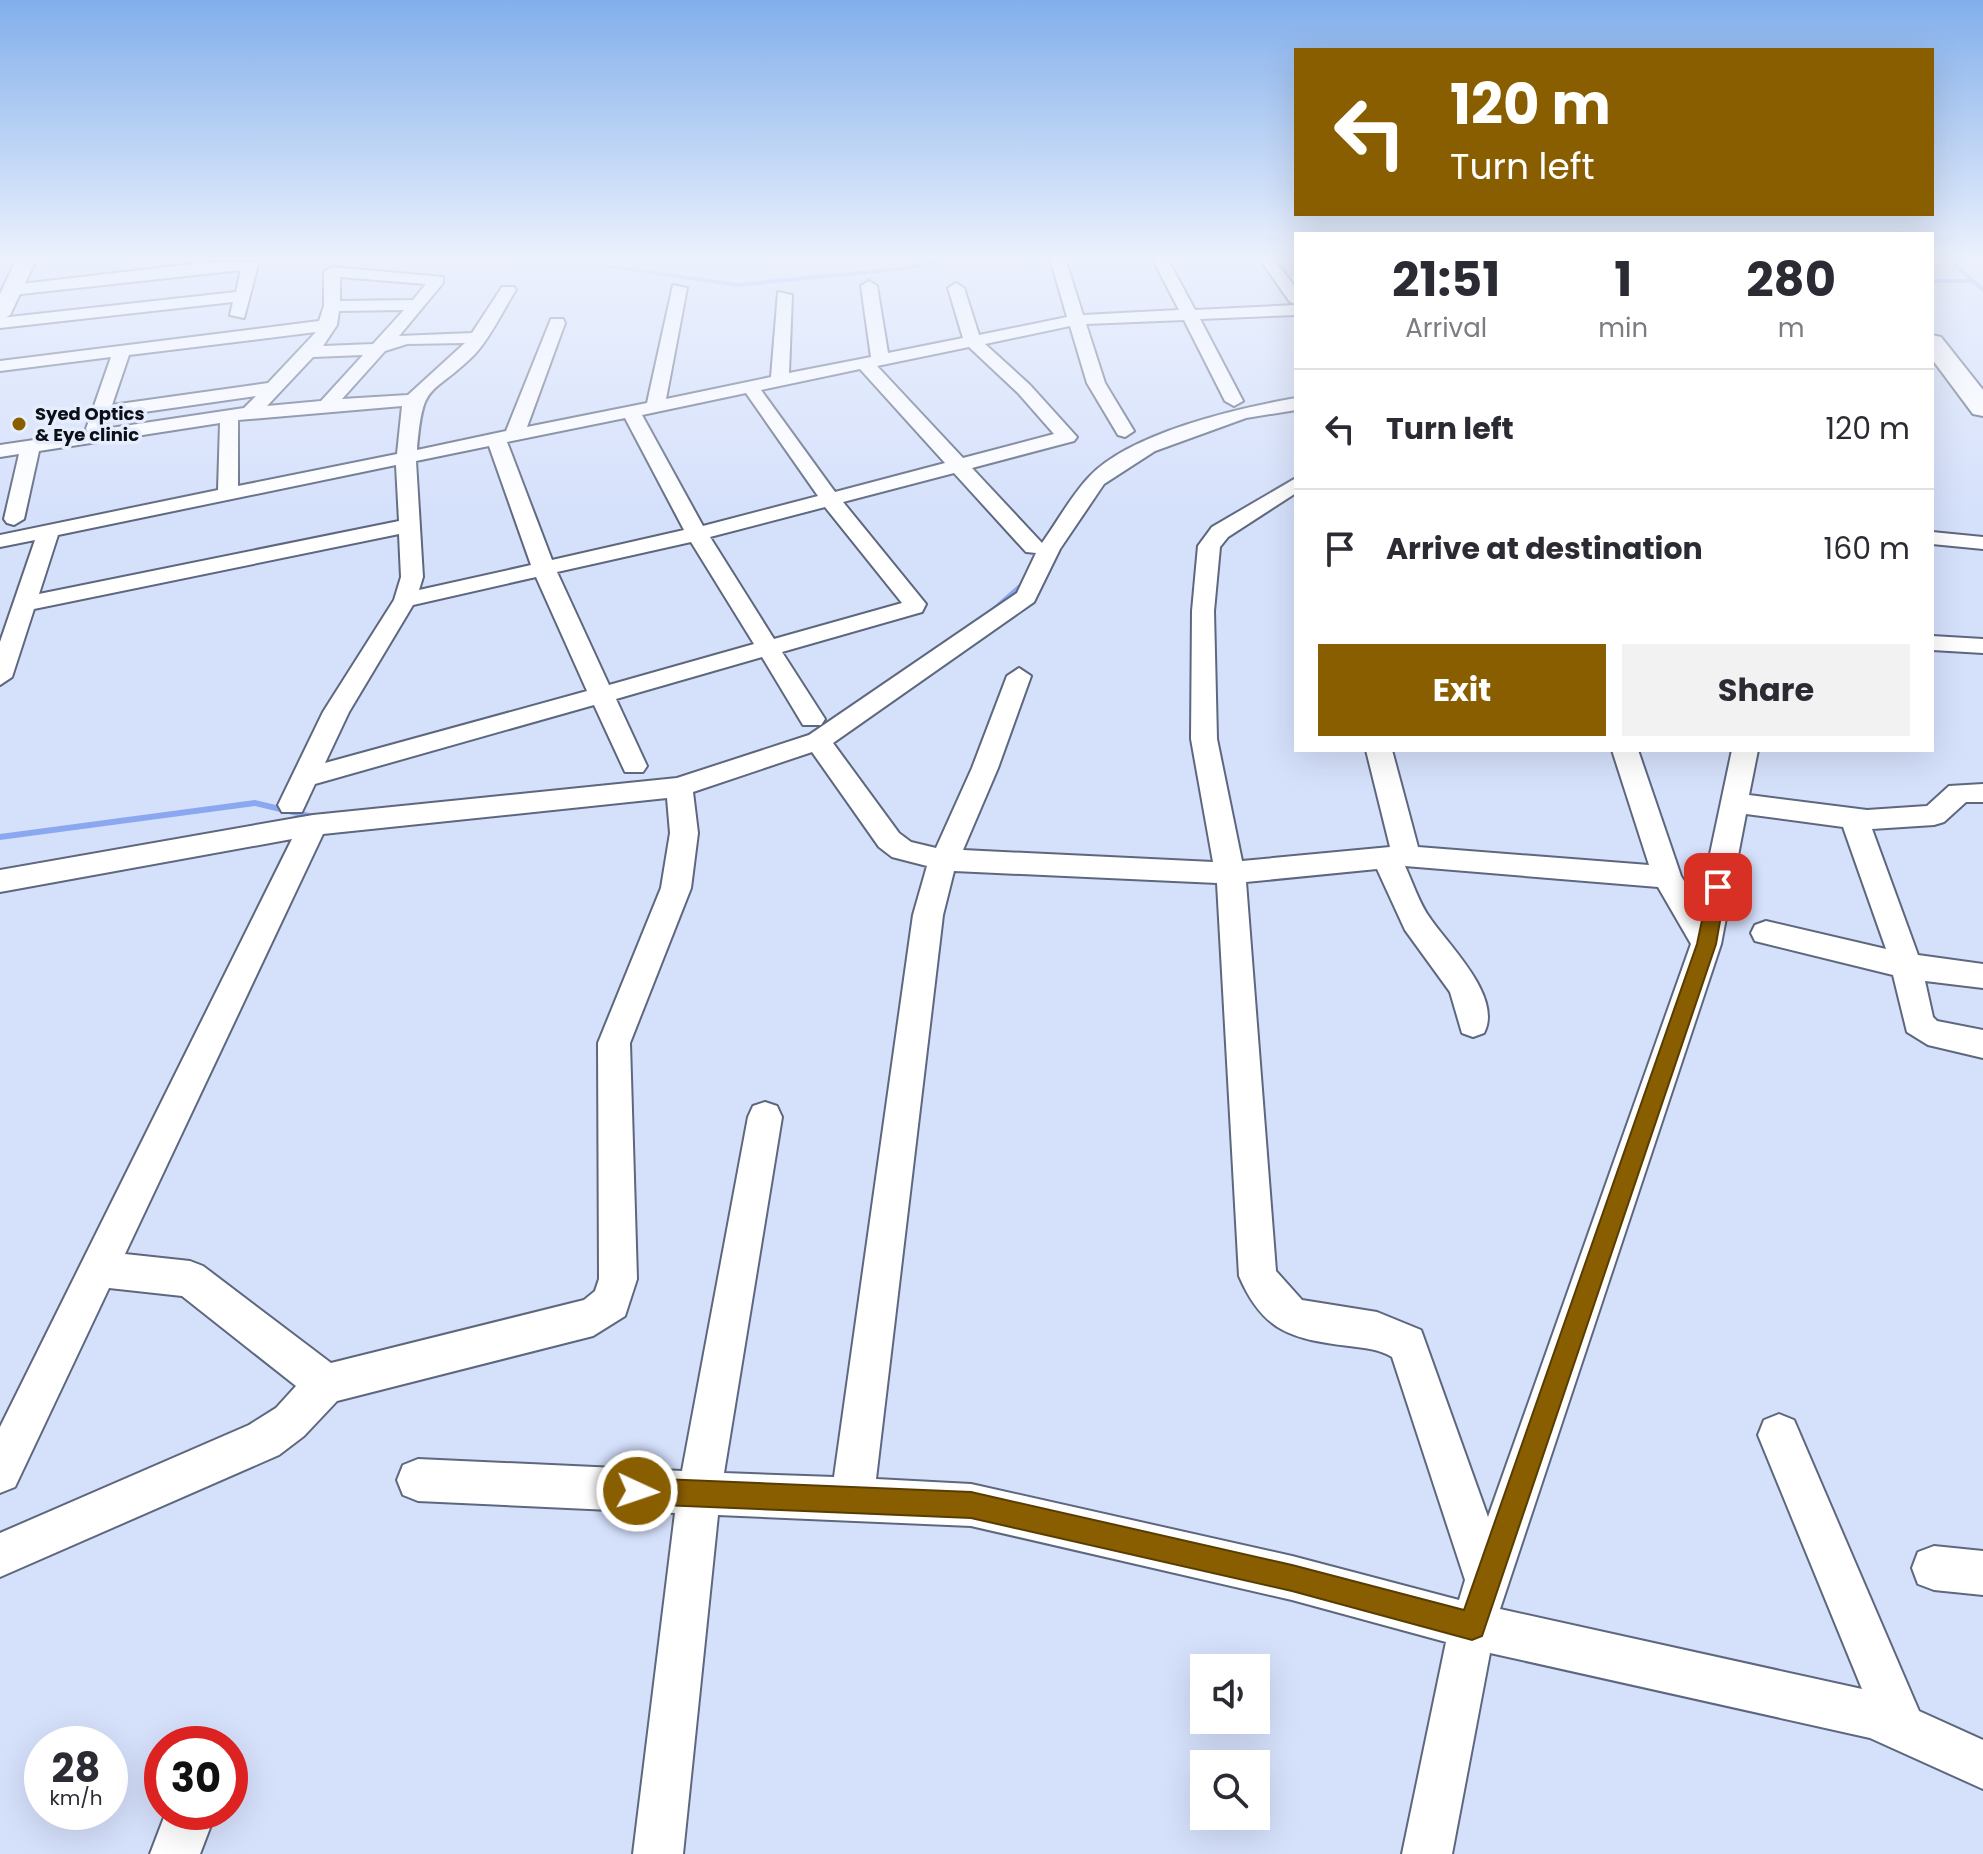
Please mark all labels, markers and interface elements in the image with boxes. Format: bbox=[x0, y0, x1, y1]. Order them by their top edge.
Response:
text: 120 m bbox=[1450, 65, 1611, 144]
icon: left bbox=[1318, 80, 1422, 184]
text: Turn left bbox=[1450, 141, 1595, 192]
text: 21:51 bbox=[1392, 246, 1500, 313]
text: 1 bbox=[1614, 246, 1632, 313]
text: 280 bbox=[1746, 246, 1836, 313]
text: Arrival bbox=[1405, 310, 1487, 346]
text: min bbox=[1598, 310, 1648, 346]
text: m bbox=[1778, 310, 1804, 346]
place label: Syed Optics & Eye clinic bbox=[35, 401, 145, 447]
icon: left bbox=[1318, 407, 1362, 451]
text: Turn left bbox=[1386, 407, 1514, 450]
text: 120 m bbox=[1825, 407, 1910, 450]
marker: Syed Optics & Eye clinic bbox=[10, 415, 28, 433]
icon: arrive bbox=[1318, 527, 1362, 571]
text: Arrive at destination bbox=[1386, 527, 1703, 570]
text: 160 m bbox=[1824, 527, 1910, 570]
button: Exit bbox=[1318, 644, 1606, 736]
button: Share bbox=[1622, 644, 1910, 736]
pin bbox=[1684, 853, 1752, 921]
icon: arrive bbox=[1696, 865, 1740, 909]
position arrow bbox=[595, 1449, 679, 1533]
map controls bbox=[1190, 1654, 1270, 1830]
button: sound bbox=[1190, 1654, 1270, 1734]
speed limit sign: 30 bbox=[144, 1726, 248, 1830]
text: 28 bbox=[52, 1740, 100, 1796]
button: search bbox=[1190, 1750, 1270, 1830]
text: km/h bbox=[49, 1784, 103, 1812]

